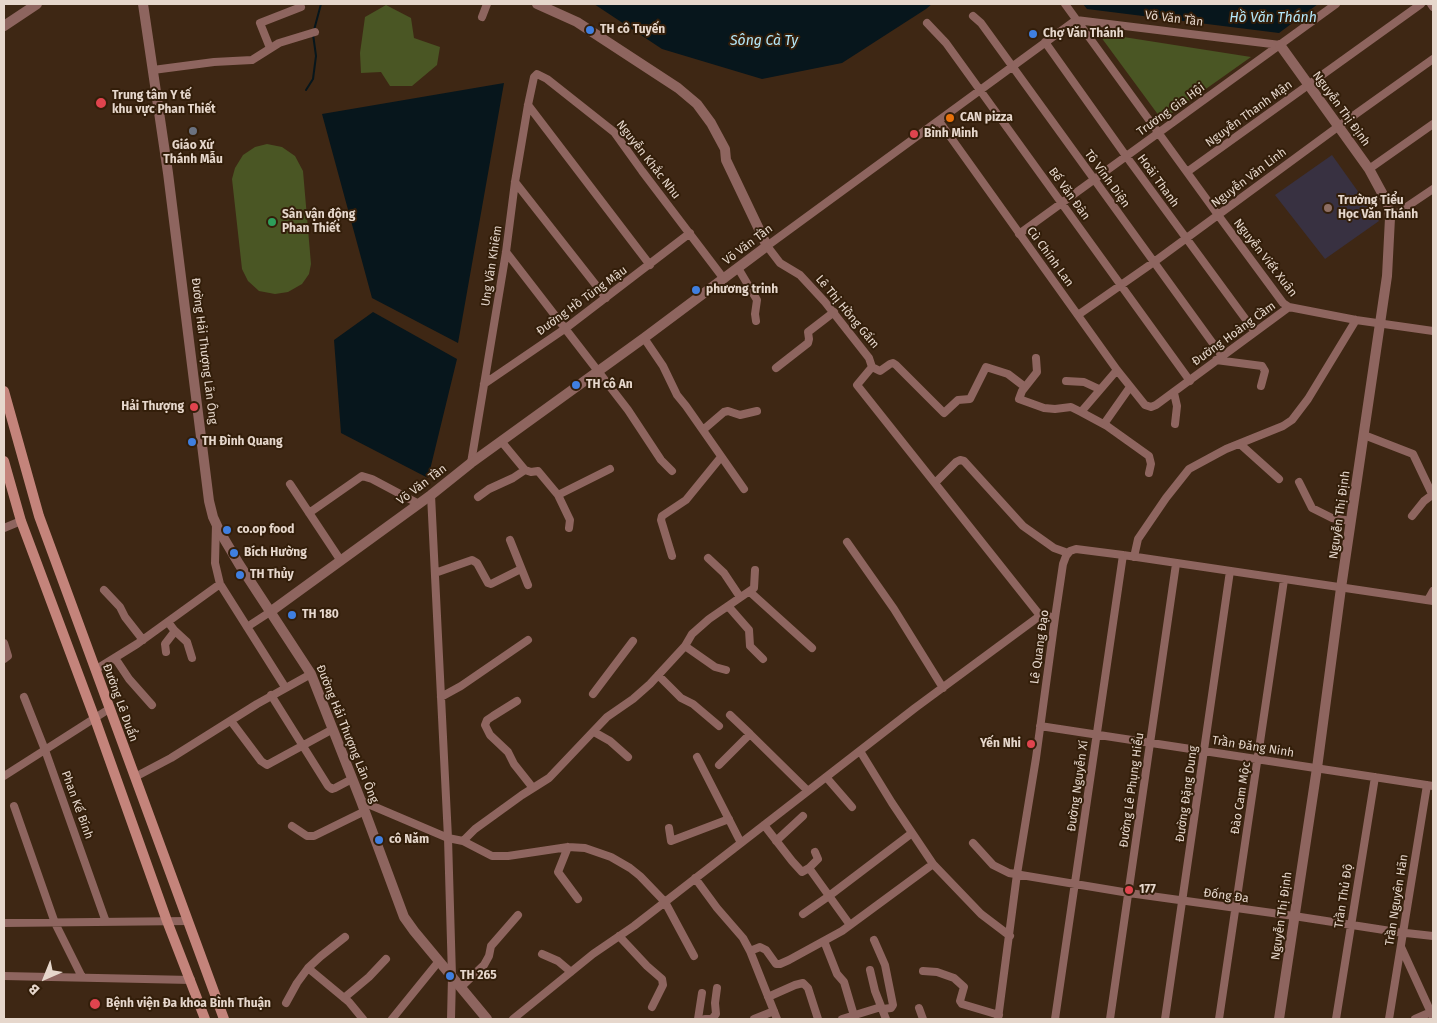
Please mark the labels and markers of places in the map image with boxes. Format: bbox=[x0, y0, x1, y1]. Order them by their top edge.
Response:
place label: TH cô Tuyến bbox=[600, 23, 665, 37]
marker: TH cô Tuyến bbox=[584, 24, 596, 36]
place label: Chợ Văn Thánh bbox=[1043, 27, 1124, 41]
marker: Chợ Văn Thánh bbox=[1027, 28, 1039, 40]
place label: Trung tâm Y tế khu vực Phan Thiết bbox=[112, 89, 216, 117]
marker: Trung tâm Y tế khu vực Phan Thiết bbox=[94, 96, 108, 110]
place label: CAN pizza bbox=[960, 111, 1013, 125]
marker: CAN pizza bbox=[944, 112, 956, 124]
marker: Giáo Xứ Thánh Mẫu bbox=[187, 125, 199, 137]
place label: Bình Minh bbox=[924, 127, 978, 141]
marker: Bình Minh bbox=[908, 128, 920, 140]
place label: Giáo Xứ Thánh Mẫu bbox=[163, 139, 223, 167]
place label: Trường Tiểu Học Văn Thánh bbox=[1338, 194, 1418, 222]
marker: Trường Tiểu Học Văn Thánh bbox=[1322, 202, 1334, 214]
place label: Sân vận động Phan Thiết bbox=[282, 208, 355, 236]
marker: Sân vận động Phan Thiết bbox=[266, 216, 278, 228]
place label: phương trinh bbox=[706, 283, 778, 297]
marker: phương trinh bbox=[690, 284, 702, 296]
place label: TH cô An bbox=[586, 378, 633, 392]
marker: TH cô An bbox=[570, 379, 582, 391]
place label: Hải Thượng bbox=[121, 400, 184, 414]
marker: Hải Thượng bbox=[188, 401, 200, 413]
place label: TH Đình Quang bbox=[202, 435, 283, 449]
marker: TH Đình Quang bbox=[186, 436, 198, 448]
place label: co.op food bbox=[237, 523, 295, 537]
marker: co.op food bbox=[221, 524, 233, 536]
place label: Bích Hường bbox=[244, 546, 307, 560]
marker: Bích Hường bbox=[228, 547, 240, 559]
place label: TH Thủy bbox=[250, 568, 294, 582]
marker: TH Thủy bbox=[234, 569, 246, 581]
place label: TH 180 bbox=[302, 608, 339, 622]
marker: TH 180 bbox=[286, 609, 298, 621]
place label: Yến Nhi bbox=[980, 737, 1021, 751]
marker: Yến Nhi bbox=[1025, 738, 1037, 750]
place label: cô Năm bbox=[389, 833, 429, 847]
marker: cô Năm bbox=[373, 834, 385, 846]
place label: 177 bbox=[1139, 883, 1156, 897]
marker: 177 bbox=[1123, 884, 1135, 896]
place label: TH 265 bbox=[460, 969, 497, 983]
marker: TH 265 bbox=[444, 970, 456, 982]
marker: Bệnh viện Đa khoa Bình Thuận bbox=[88, 997, 102, 1011]
place label: Bệnh viện Đa khoa Bình Thuận bbox=[106, 997, 271, 1011]

